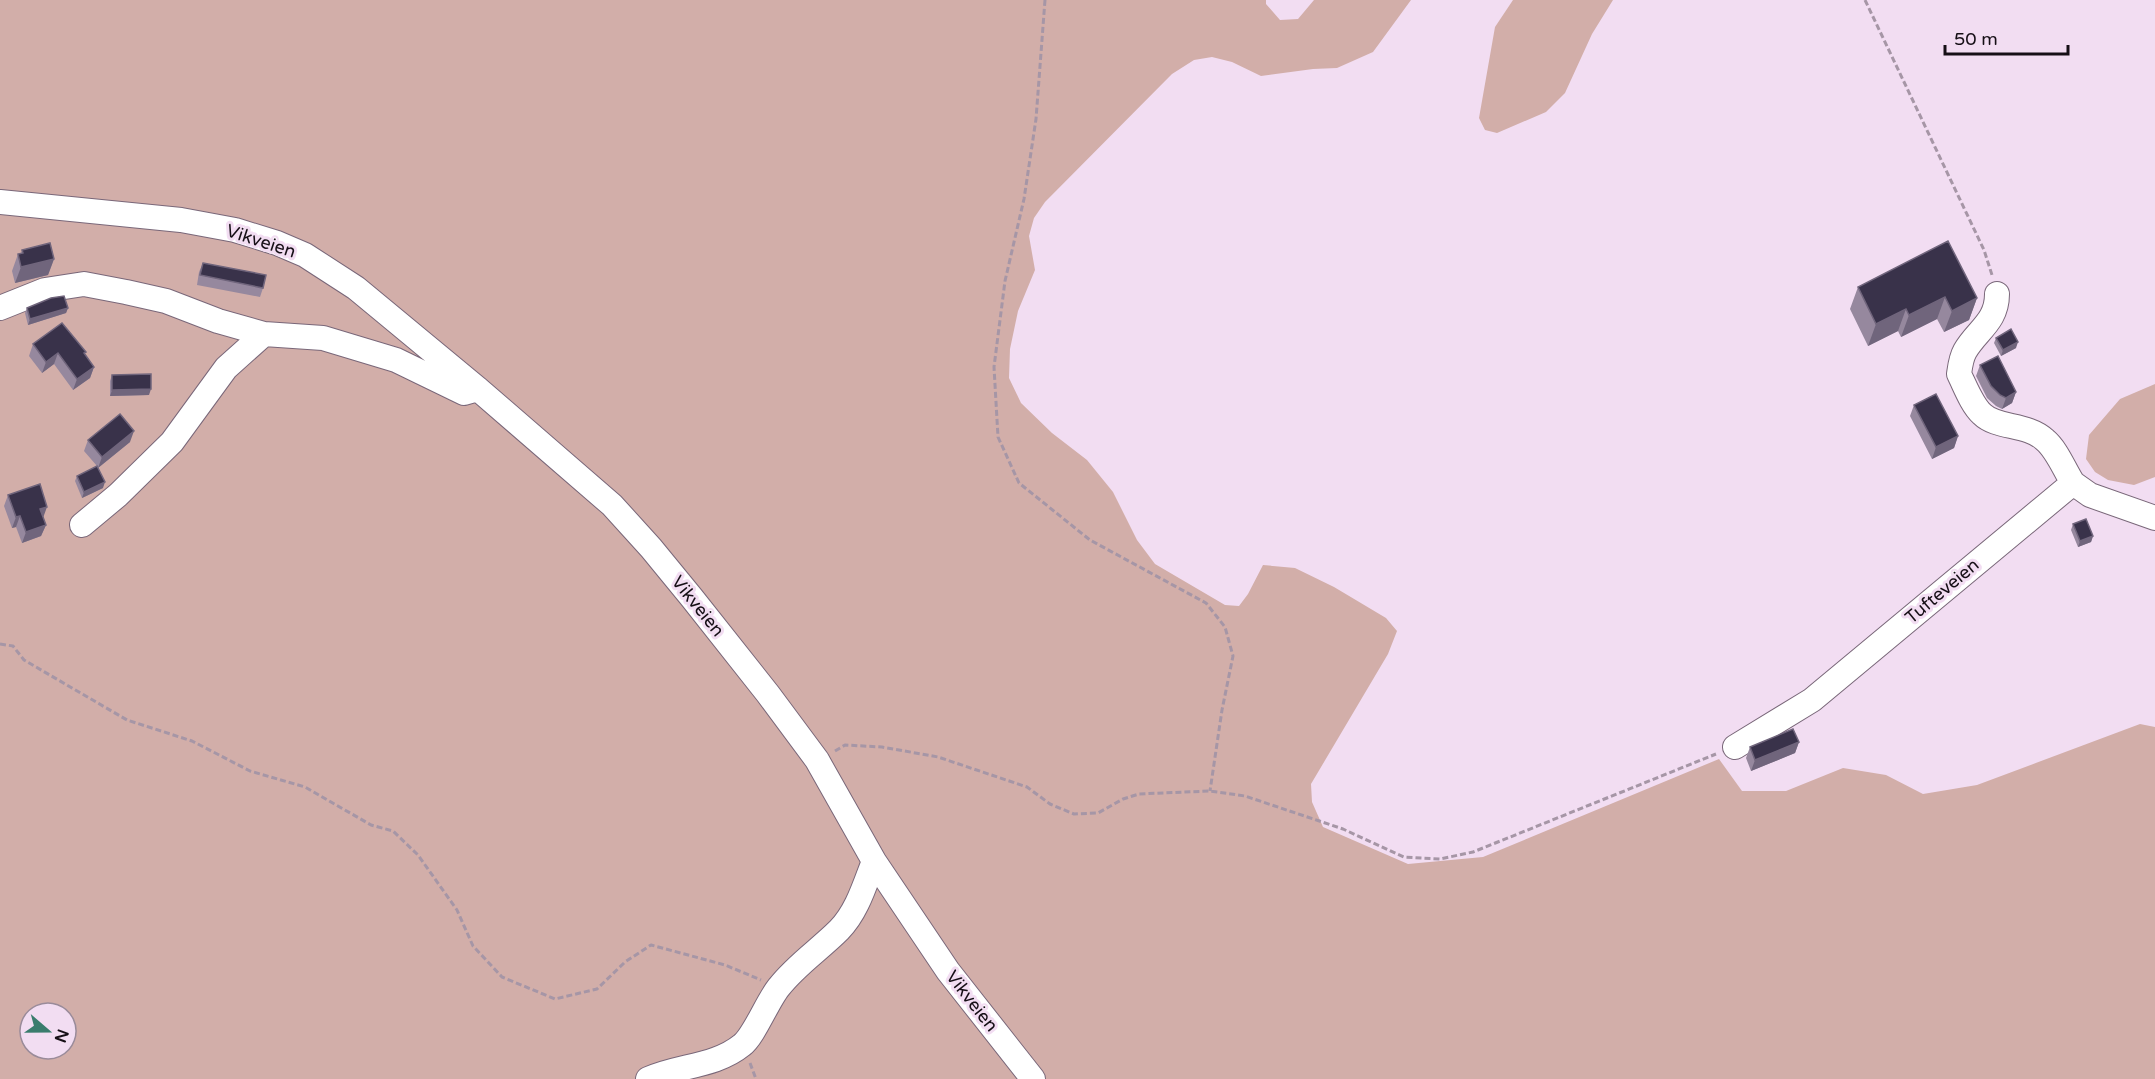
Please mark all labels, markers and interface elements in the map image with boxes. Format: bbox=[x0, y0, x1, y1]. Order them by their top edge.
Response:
scale bar bbox=[1945, 18, 2068, 56]
text: 50 m bbox=[1954, 28, 1998, 50]
street label: Vikveien bbox=[223, 219, 299, 263]
street label: Tufteveien bbox=[1901, 554, 1983, 628]
street label: Vikveien bbox=[667, 571, 729, 641]
street label: Vikveien bbox=[941, 966, 1003, 1036]
north arrow bbox=[18, 1001, 78, 1061]
text: N bbox=[50, 1026, 73, 1045]

